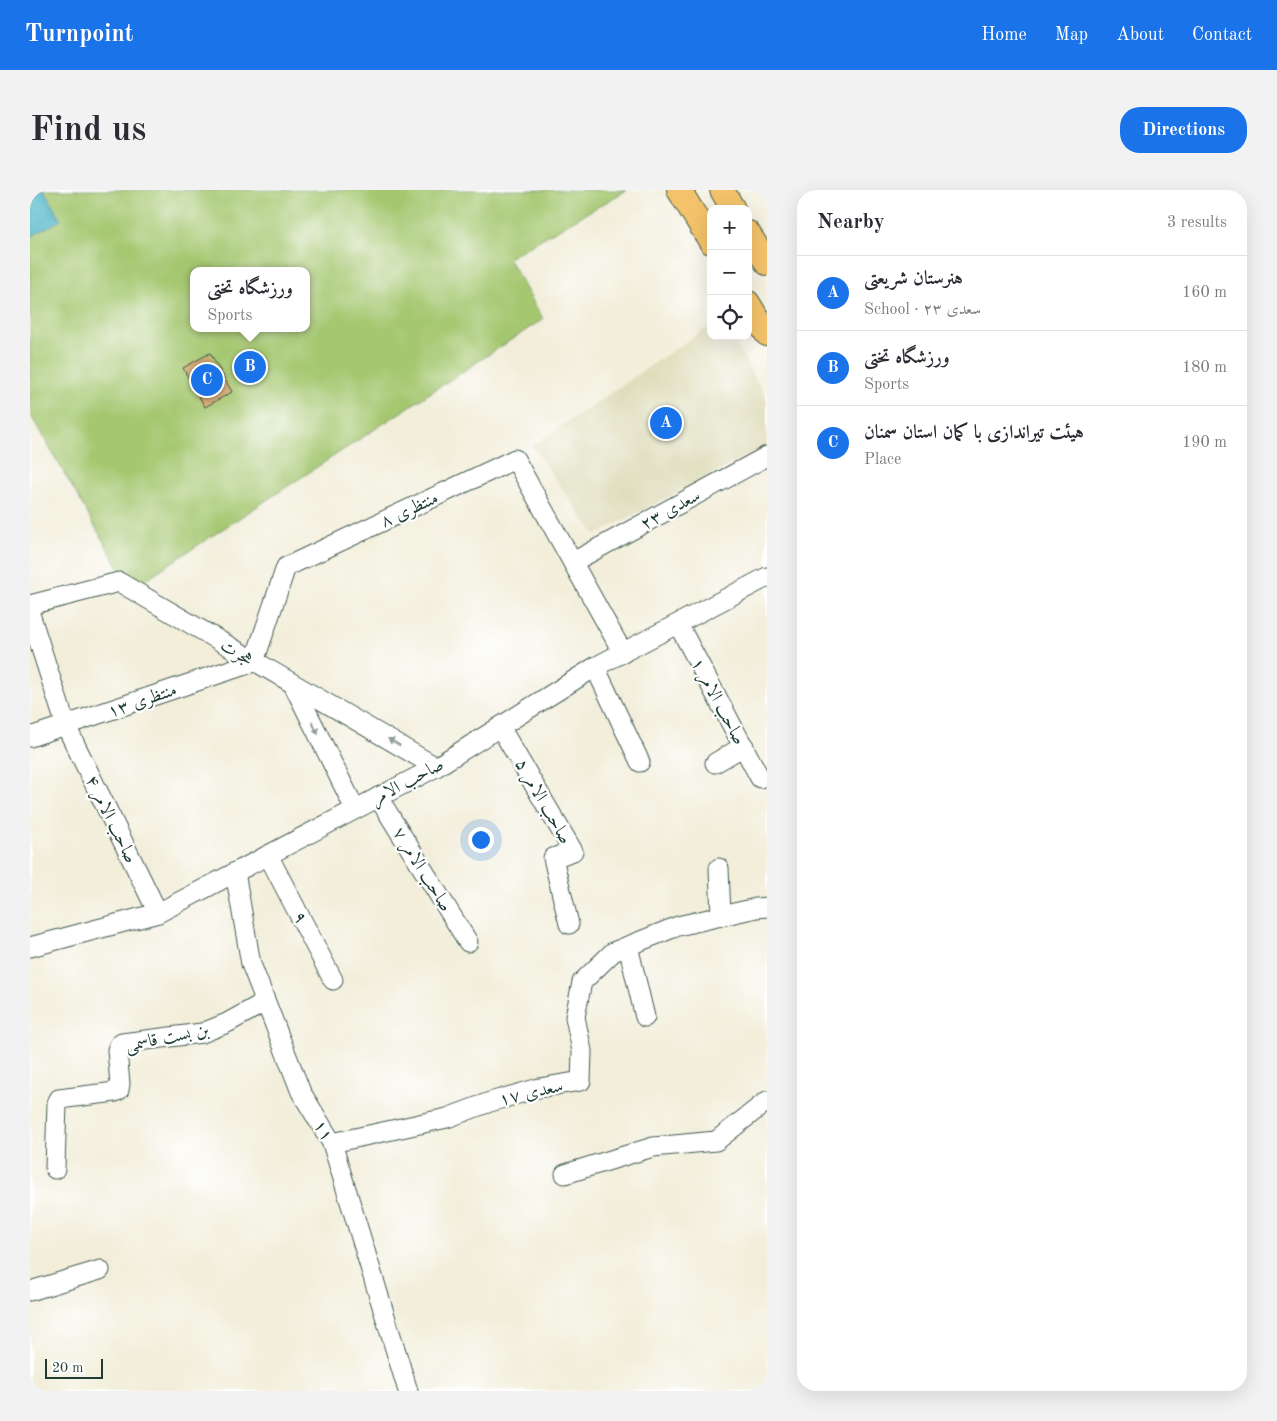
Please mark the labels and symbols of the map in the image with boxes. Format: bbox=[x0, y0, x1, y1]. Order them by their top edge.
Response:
pin: B bbox=[234, 348, 266, 386]
pin: C bbox=[191, 361, 223, 399]
pin: A bbox=[650, 404, 682, 442]
street label: سعدی ۲۳ bbox=[638, 486, 703, 534]
street label: منتظری ۸ bbox=[378, 489, 442, 533]
street label: هجرت bbox=[216, 636, 256, 671]
street label: صاحب الامر ۱ bbox=[685, 655, 748, 749]
street label: منتظری ۱۳ bbox=[105, 681, 180, 723]
one-way arrow bbox=[311, 721, 319, 735]
one-way arrow bbox=[387, 738, 400, 747]
street label: صاحب الامر bbox=[368, 755, 448, 811]
street label: صاحب الامر ۵ bbox=[509, 756, 575, 849]
street label: صاحب الامر ۴ bbox=[79, 773, 140, 867]
street label: صاحب الامر ۷ bbox=[387, 824, 455, 916]
your location bbox=[468, 827, 494, 853]
street label: ۹ bbox=[290, 909, 311, 926]
street label: بن بست قاسمی bbox=[124, 1021, 212, 1057]
street label: سعدی ۱۷ bbox=[497, 1077, 565, 1109]
street label: ۱۱ bbox=[310, 1117, 336, 1144]
scale bar bbox=[45, 1356, 102, 1379]

